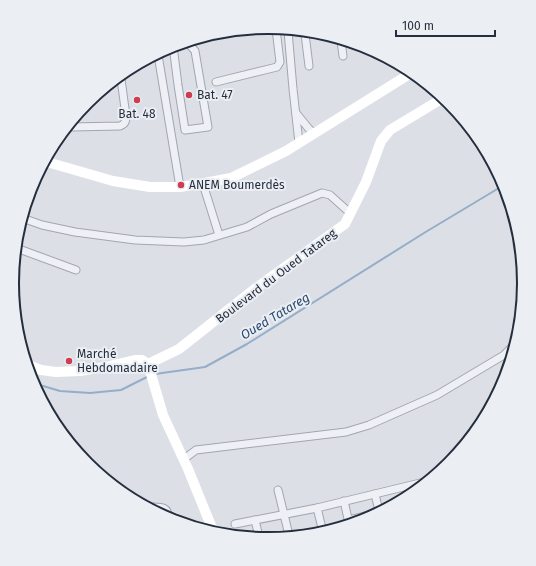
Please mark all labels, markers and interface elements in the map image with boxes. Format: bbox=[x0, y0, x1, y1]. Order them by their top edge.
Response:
scale bar bbox=[396, 12, 495, 38]
text: 100 m bbox=[402, 19, 434, 33]
place label: Bat. 47 bbox=[197, 88, 233, 102]
marker: Bat. 47 bbox=[184, 90, 194, 100]
marker: Bat. 48 bbox=[132, 95, 142, 105]
place label: Bat. 48 bbox=[118, 107, 156, 121]
place label: ANEM Boumerdès bbox=[189, 178, 285, 192]
marker: ANEM Boumerdès bbox=[176, 180, 186, 190]
street label: Boulevard du Oued Tatareg bbox=[213, 226, 339, 326]
water label: Oued Tatareg bbox=[238, 289, 312, 343]
place label: Marché Hebdomadaire bbox=[77, 347, 158, 375]
marker: Marché Hebdomadaire bbox=[64, 356, 74, 366]

